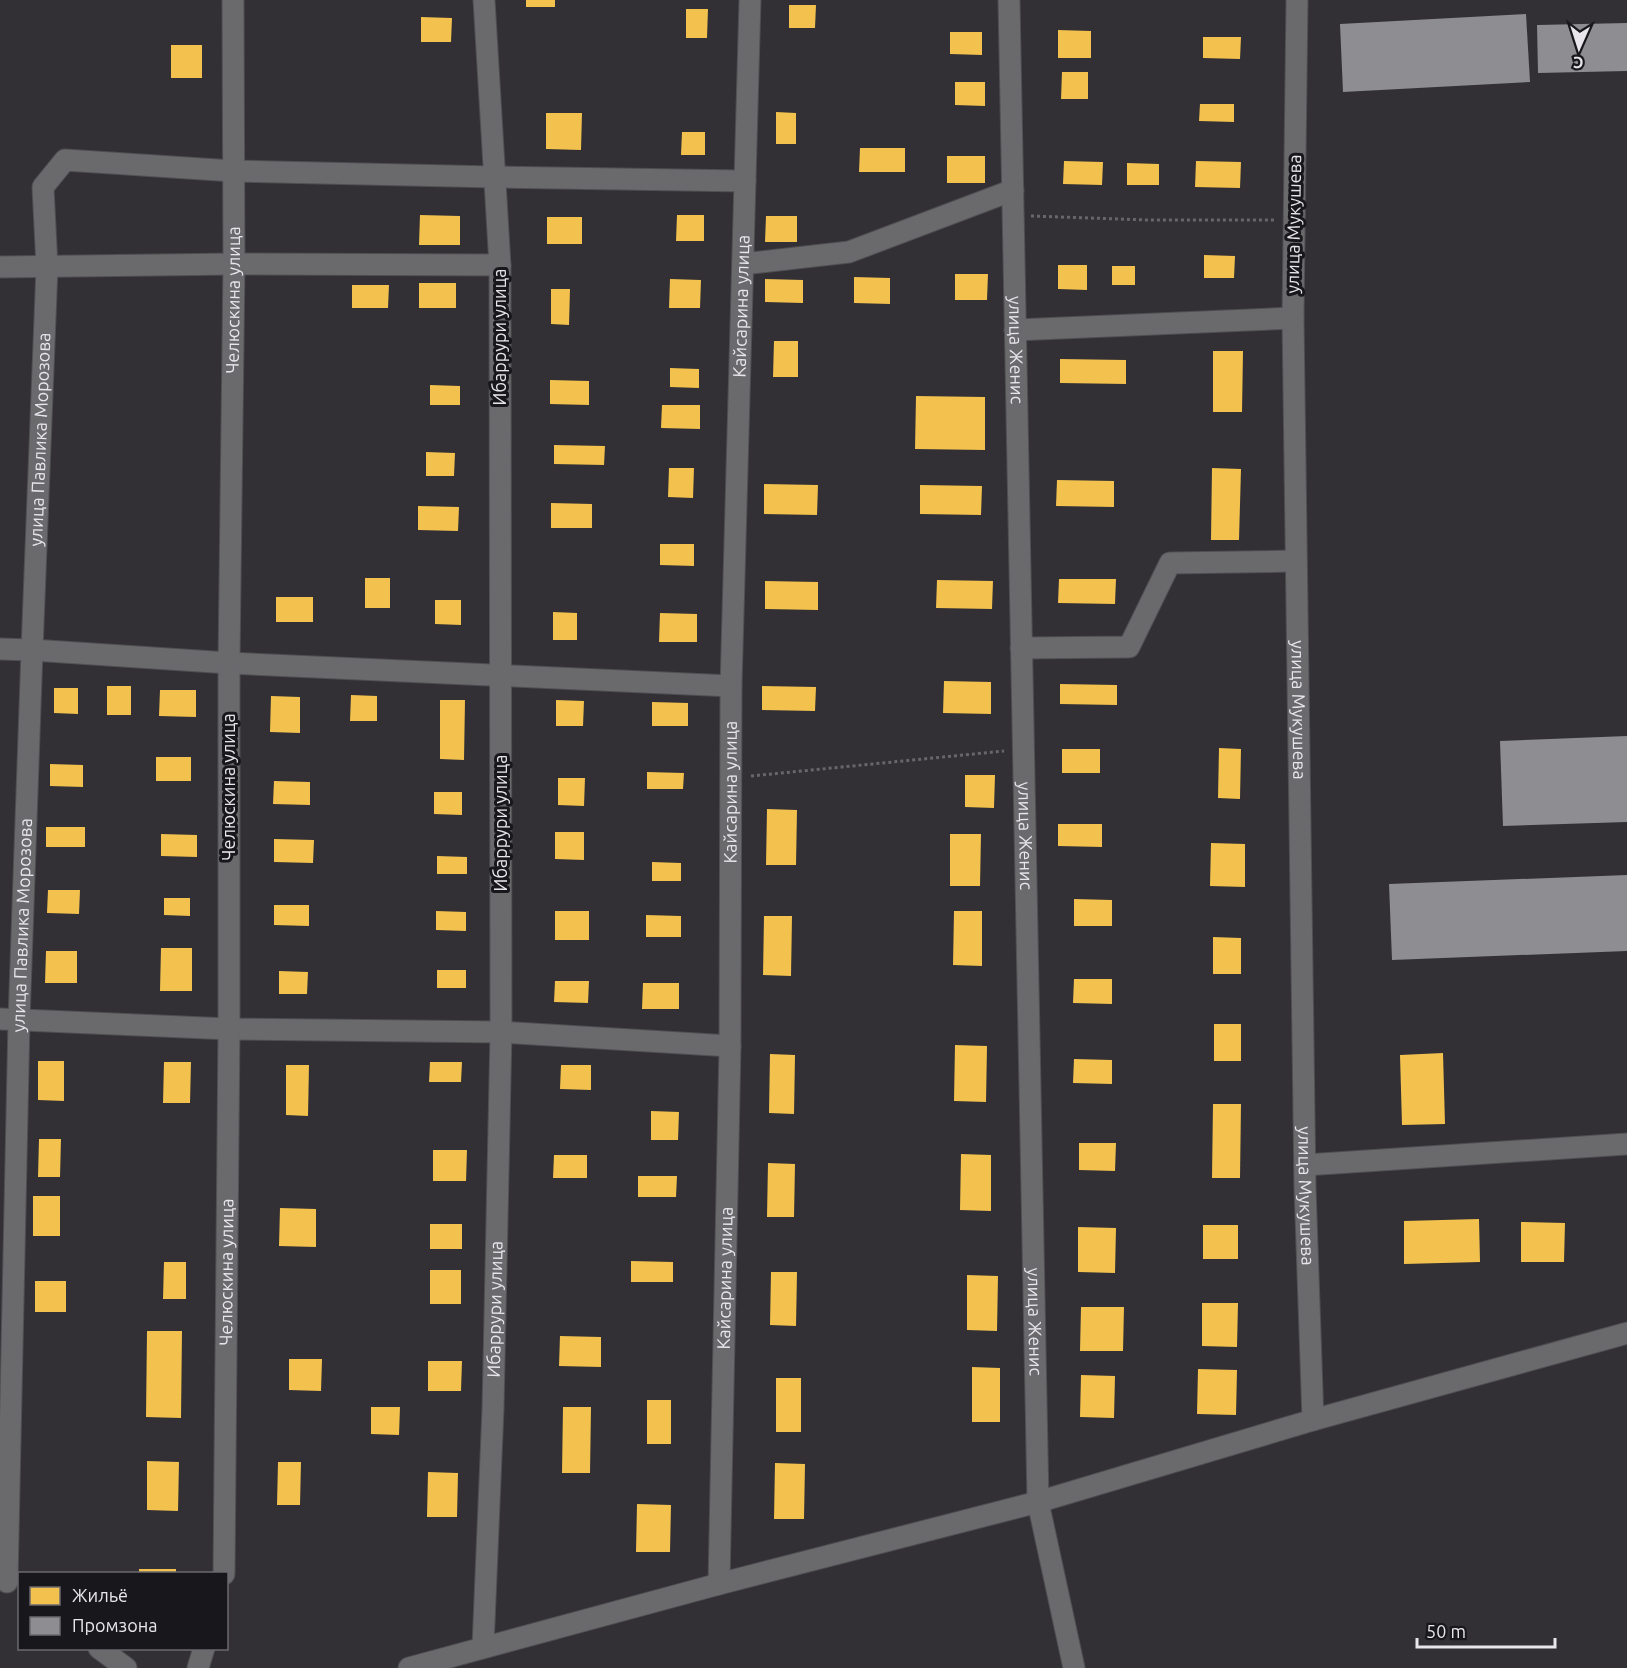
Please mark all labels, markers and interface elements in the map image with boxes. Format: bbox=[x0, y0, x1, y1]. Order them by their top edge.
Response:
north arrow bbox=[1549, 18, 1609, 78]
text: С bbox=[1573, 54, 1584, 72]
street label: улица Мукушева bbox=[1282, 154, 1304, 294]
street label: Челюскина улица bbox=[222, 226, 243, 374]
street label: Кайсарина улица bbox=[729, 235, 752, 378]
street label: Ибаррури улица bbox=[489, 269, 509, 405]
street label: улица Женис bbox=[1006, 296, 1028, 404]
street label: улица Павлика Морозова bbox=[25, 332, 53, 547]
street label: улица Мукушева bbox=[1288, 640, 1310, 780]
street label: Челюскина улица bbox=[218, 713, 238, 861]
street label: Кайсарина улица bbox=[720, 721, 740, 864]
street label: Ибаррури улица bbox=[490, 755, 510, 891]
street label: улица Женис bbox=[1015, 782, 1037, 890]
street label: улица Павлика Морозова bbox=[8, 818, 35, 1032]
street label: улица Мукушева bbox=[1295, 1126, 1319, 1266]
street label: Челюскина улица bbox=[215, 1198, 236, 1346]
street label: Кайсарина улица bbox=[713, 1206, 736, 1350]
street label: Ибаррури улица bbox=[483, 1241, 506, 1378]
street label: улица Женис bbox=[1024, 1267, 1047, 1376]
legend bbox=[18, 1572, 228, 1650]
text: Жильё bbox=[72, 1585, 128, 1605]
scale bar bbox=[1417, 1611, 1555, 1649]
text: Промзона bbox=[72, 1615, 157, 1635]
text: 50 m bbox=[1426, 1621, 1466, 1641]

